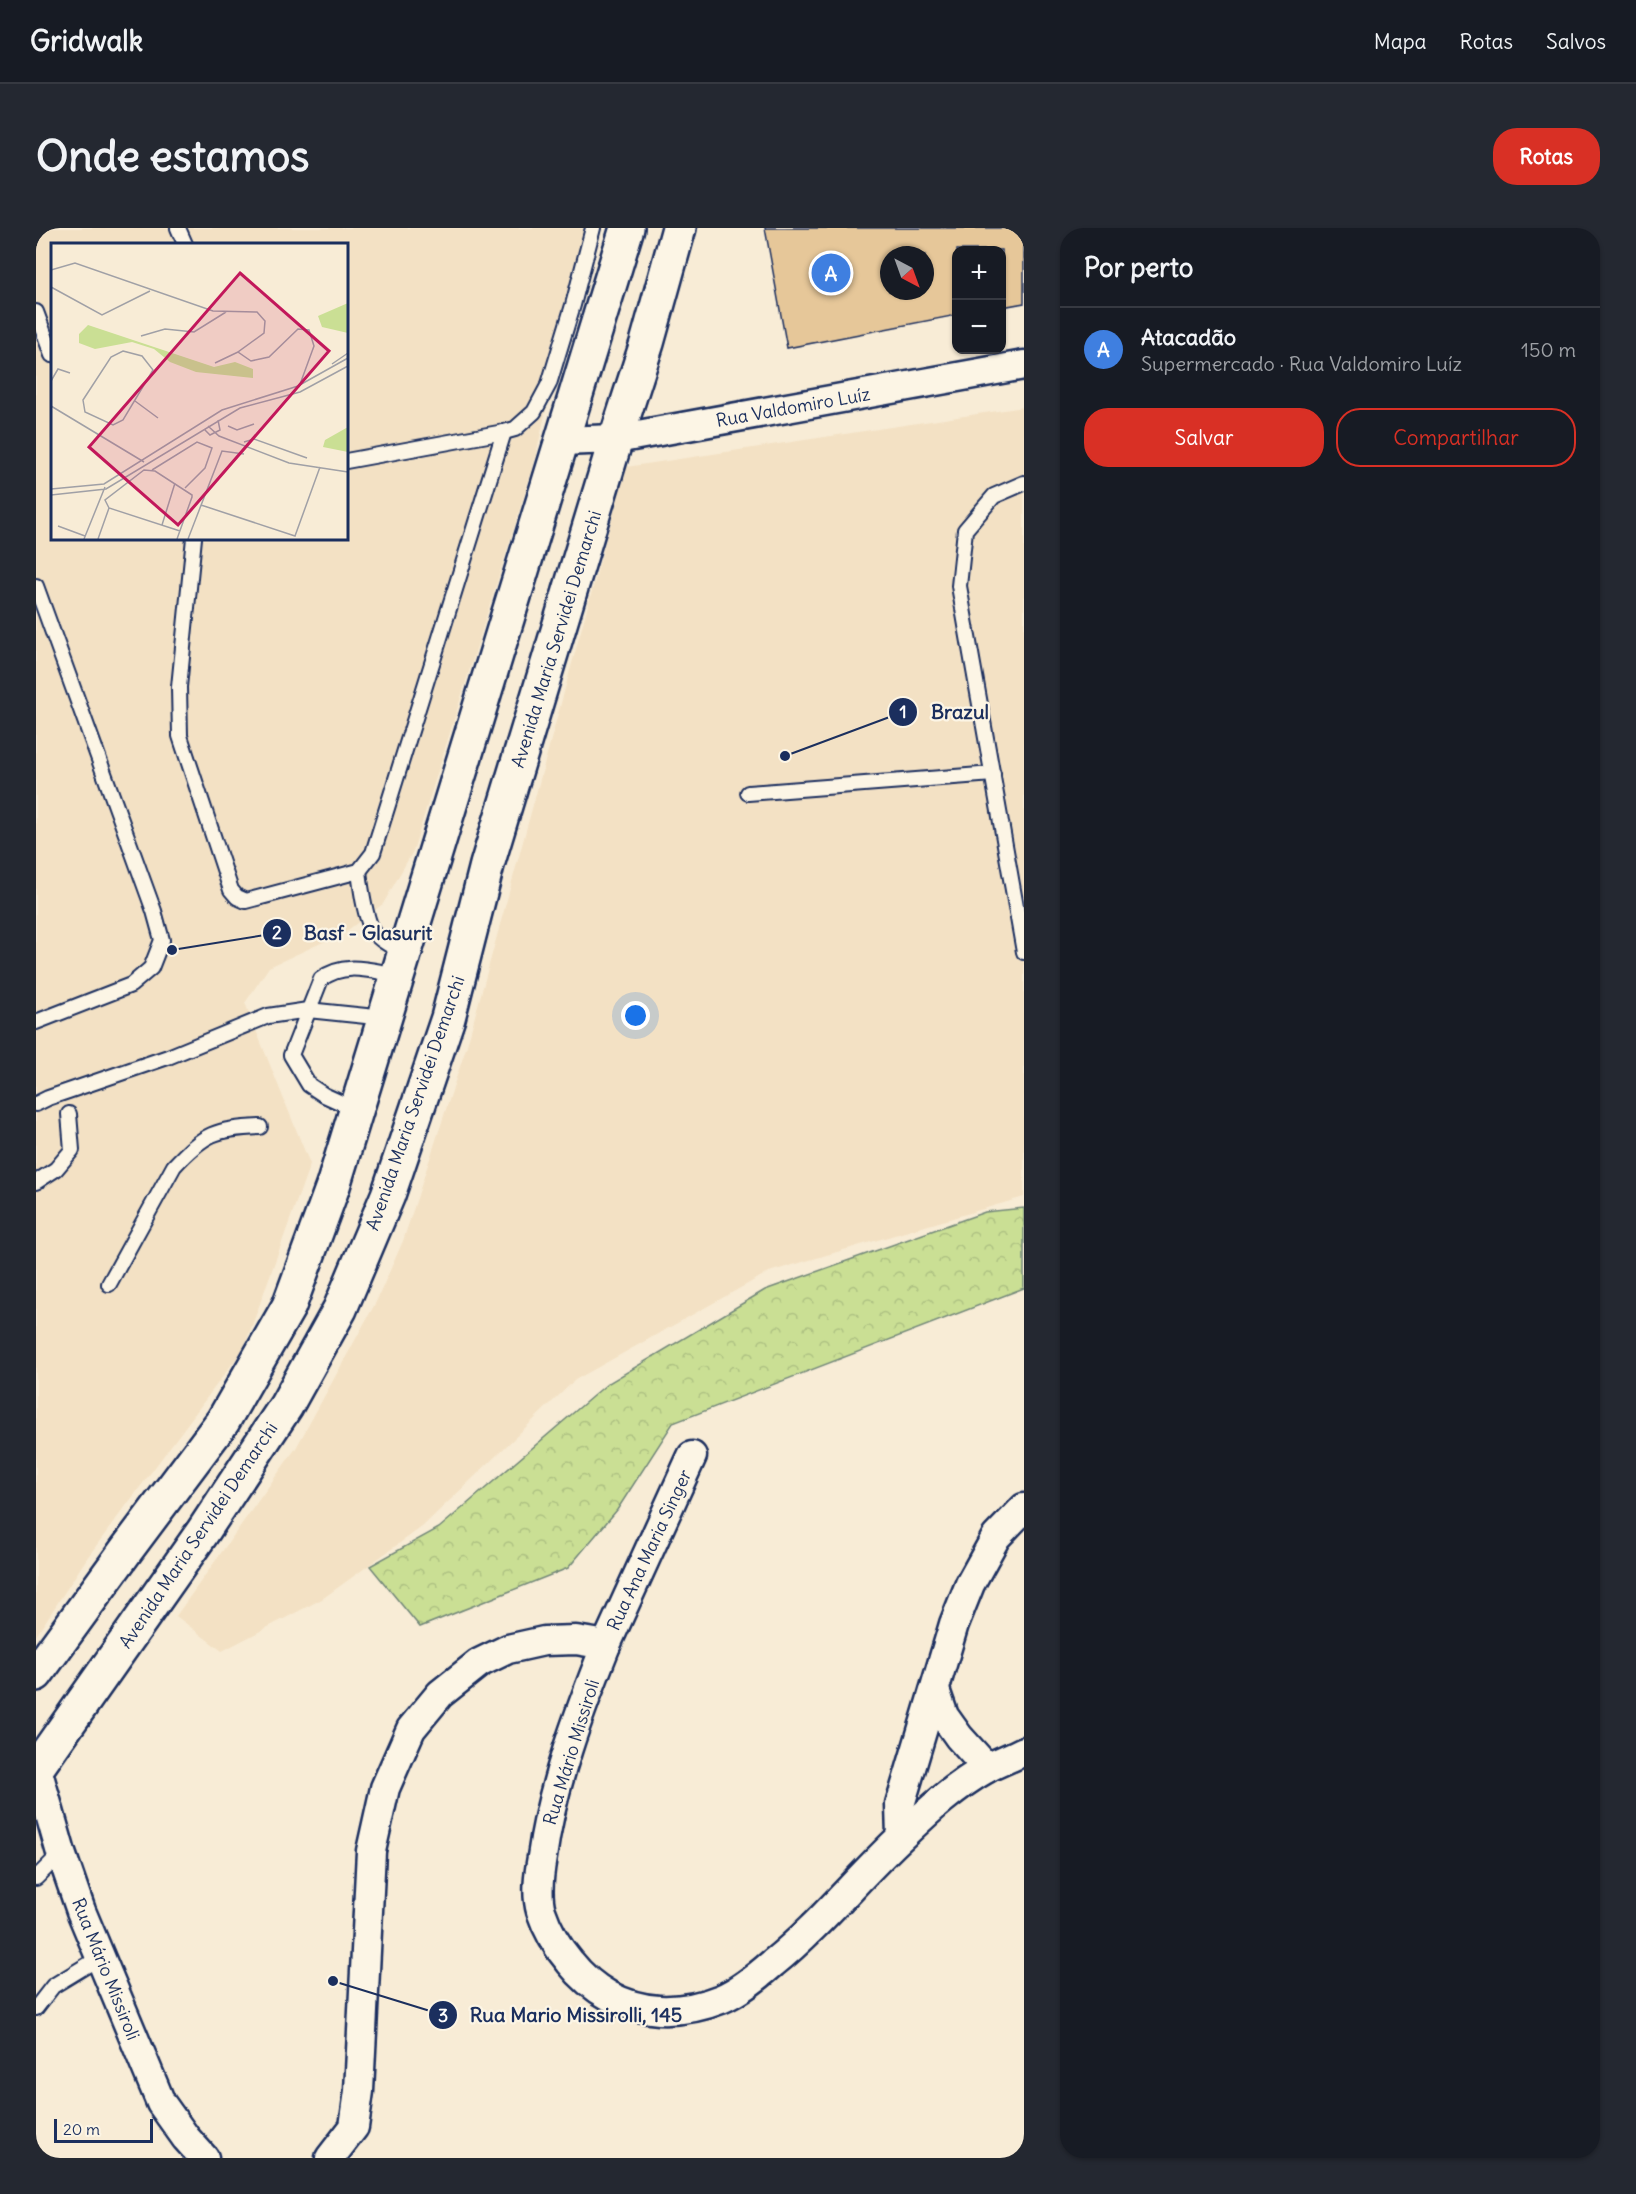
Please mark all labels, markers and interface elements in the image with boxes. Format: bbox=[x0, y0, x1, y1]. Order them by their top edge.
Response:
text: Gridwalk bbox=[30, 23, 143, 59]
text: Mapa bbox=[1374, 28, 1427, 55]
text: Rotas bbox=[1460, 28, 1513, 55]
text: Salvos bbox=[1546, 28, 1606, 55]
button: Rotas bbox=[1493, 128, 1600, 185]
text: Onde estamos bbox=[36, 130, 309, 182]
inset map bbox=[51, 243, 348, 540]
north arrow bbox=[880, 246, 934, 300]
map controls bbox=[952, 246, 1006, 354]
button: + bbox=[952, 246, 1006, 300]
pin: A bbox=[812, 250, 850, 296]
text: Por perto bbox=[1084, 251, 1193, 284]
button: − bbox=[952, 300, 1006, 354]
text: Atacadão bbox=[1141, 323, 1236, 351]
text: A bbox=[1097, 337, 1110, 362]
text: 150 m bbox=[1521, 337, 1576, 362]
text: Supermercado · Rua Valdomiro Luíz bbox=[1141, 351, 1462, 376]
street label: Rua Valdomiro Luíz bbox=[714, 382, 872, 432]
button: Salvar bbox=[1084, 408, 1324, 467]
button: Compartilhar bbox=[1336, 408, 1576, 467]
street label: Avenida Maria Servidei Demarchi bbox=[506, 508, 606, 770]
callout: Brazul bbox=[888, 693, 1001, 731]
text: Brazul bbox=[931, 699, 989, 724]
text: 1 bbox=[899, 700, 907, 723]
callout: Basf - Glasurit bbox=[262, 914, 445, 952]
text: Basf - Glasurit bbox=[304, 920, 433, 945]
text: 2 bbox=[272, 921, 282, 944]
street label: Avenida Maria Servidei Demarchi bbox=[361, 973, 469, 1233]
your location bbox=[621, 1001, 650, 1030]
street label: Avenida Maria Servidei Demarchi bbox=[114, 1418, 282, 1652]
street label: Rua Ana Maria Singer bbox=[602, 1465, 697, 1634]
street label: Rua Mário Missiroli bbox=[538, 1676, 604, 1828]
street label: Rua Mário Missiroli bbox=[67, 1895, 145, 2043]
callout: Rua Mario Missirolli, 145 bbox=[428, 1996, 695, 2034]
text: Rua Mario Missirolli, 145 bbox=[470, 2002, 682, 2027]
text: 3 bbox=[438, 2004, 448, 2027]
scale bar bbox=[54, 2116, 153, 2144]
text: 20 m bbox=[63, 2119, 100, 2139]

